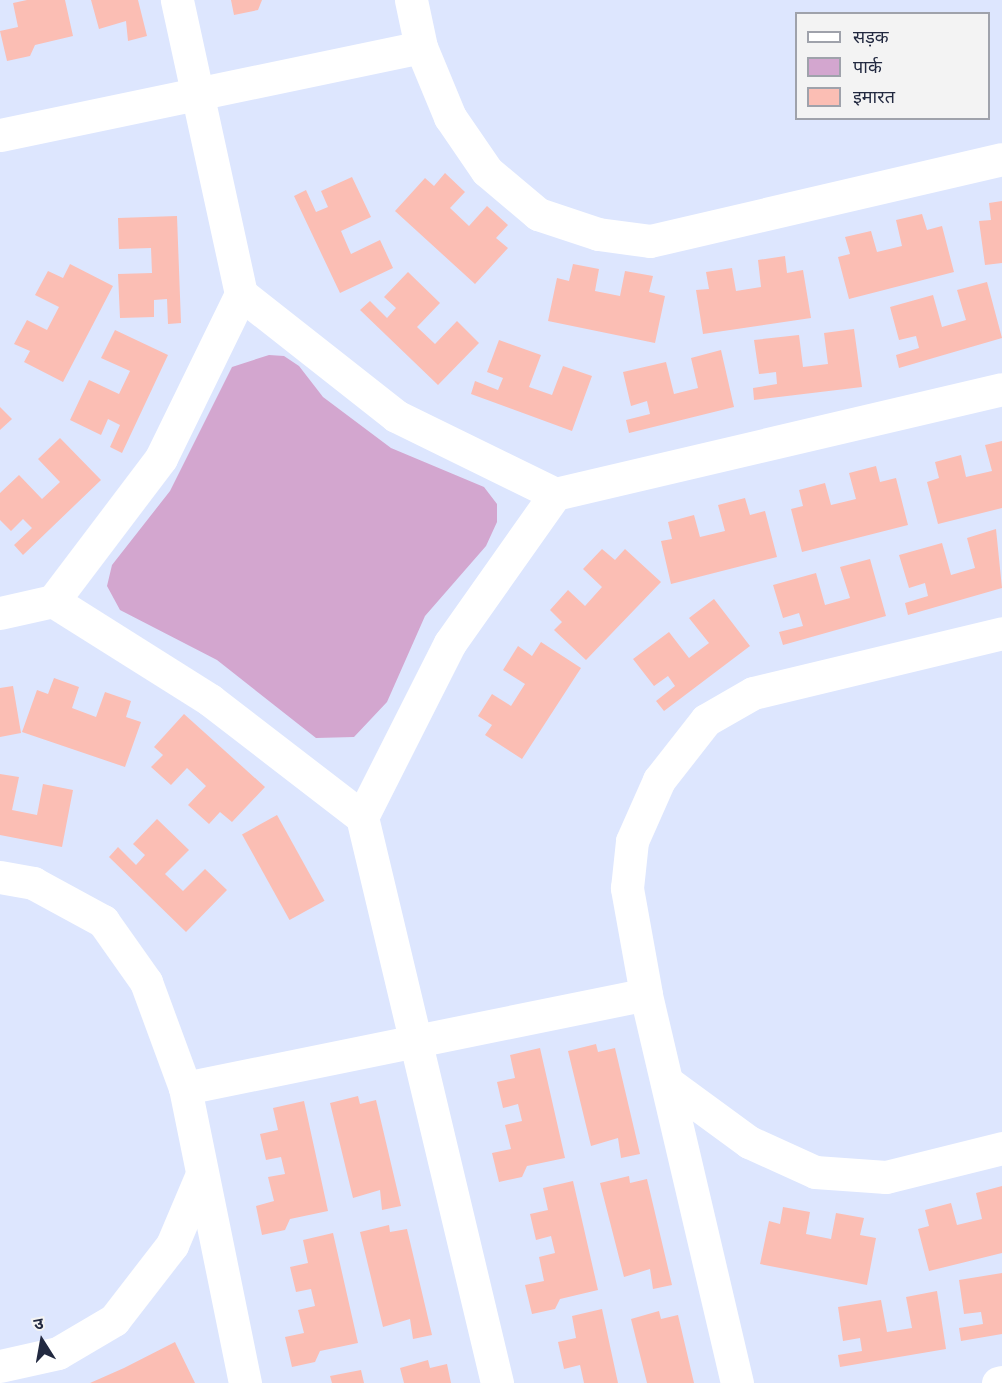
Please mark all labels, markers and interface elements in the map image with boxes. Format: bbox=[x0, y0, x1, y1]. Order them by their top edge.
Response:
legend bbox=[795, 12, 990, 120]
text: सड़क bbox=[853, 25, 889, 47]
text: पार्क bbox=[853, 55, 882, 77]
text: इमारत bbox=[853, 85, 895, 107]
north arrow bbox=[12, 1311, 72, 1371]
text: उ bbox=[32, 1313, 45, 1333]

